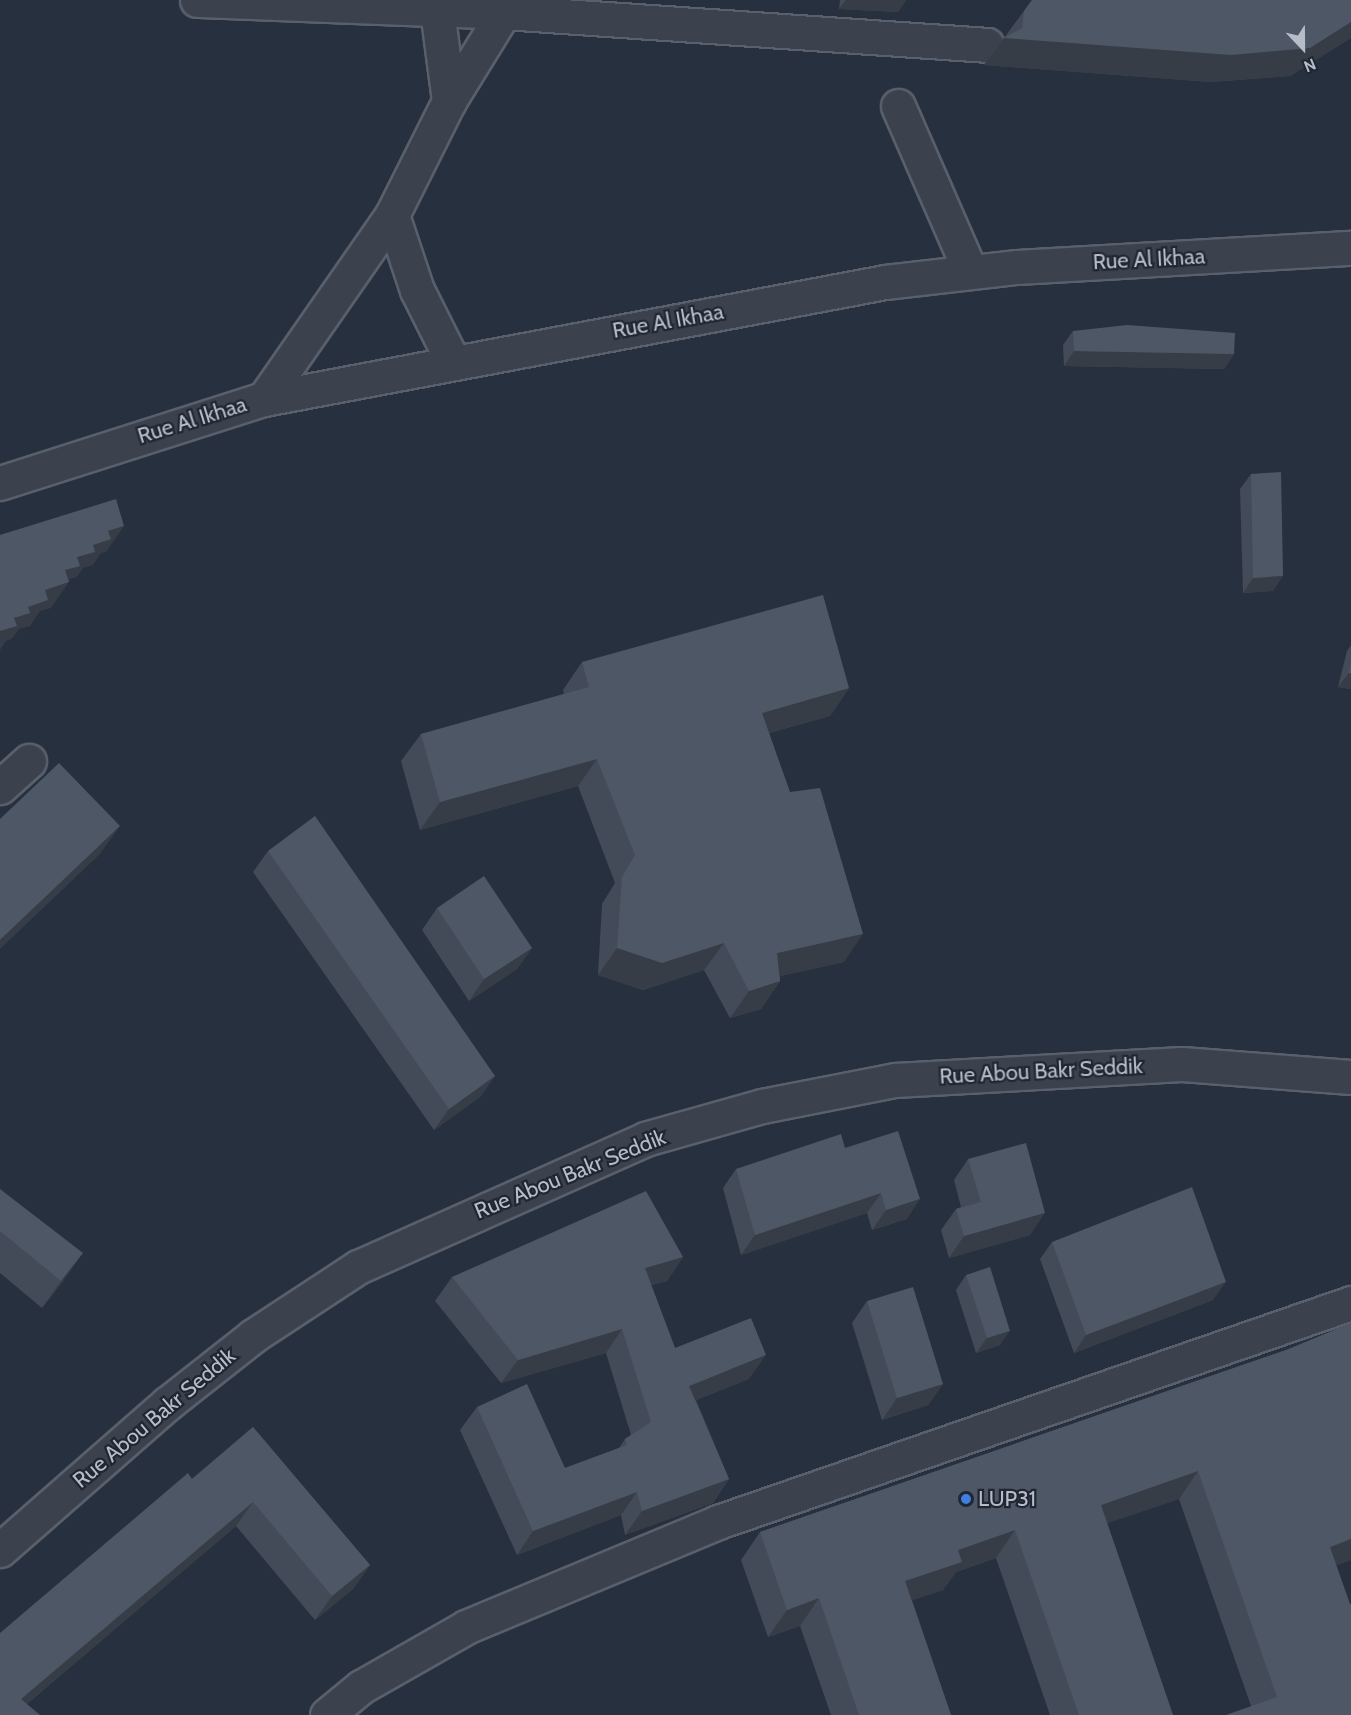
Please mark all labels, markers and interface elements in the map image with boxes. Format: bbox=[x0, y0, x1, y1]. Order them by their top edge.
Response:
north arrow bbox=[1273, 18, 1333, 78]
text: N bbox=[1301, 54, 1319, 76]
street label: Rue Al Ikhaa bbox=[1092, 243, 1206, 275]
street label: Rue Al Ikhaa bbox=[610, 298, 726, 344]
street label: Rue Al Ikhaa bbox=[134, 391, 250, 449]
street label: Rue Abou Bakr Seddik bbox=[939, 1052, 1143, 1090]
street label: Rue Abou Bakr Seddik bbox=[471, 1124, 669, 1224]
street label: Rue Abou Bakr Seddik bbox=[68, 1342, 240, 1494]
place label: LUP31 bbox=[978, 1486, 1036, 1512]
marker: LUP31 bbox=[959, 1492, 973, 1506]

